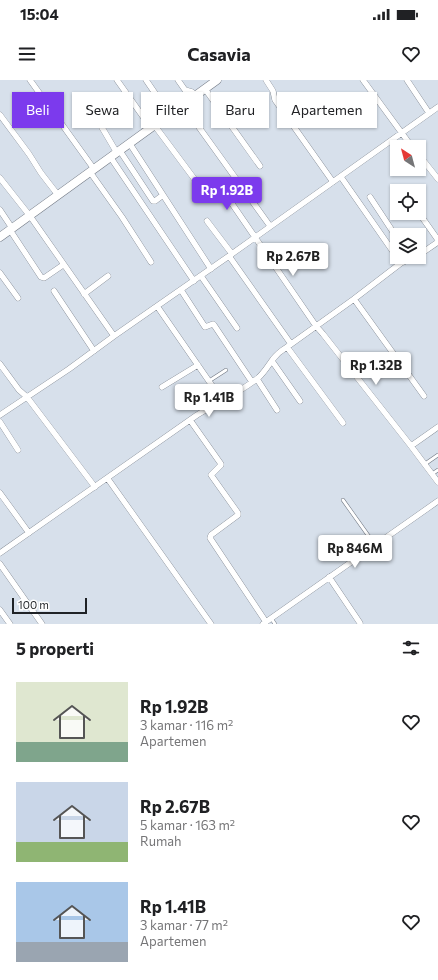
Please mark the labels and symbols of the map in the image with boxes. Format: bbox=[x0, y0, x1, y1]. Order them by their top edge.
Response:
north arrow bbox=[390, 140, 426, 176]
pin: Rp 1.92B bbox=[186, 177, 268, 211]
pin: Rp 2.67B bbox=[252, 243, 334, 277]
pin: Rp 1.32B bbox=[335, 352, 417, 386]
pin: Rp 1.41B bbox=[168, 384, 250, 418]
pin: Rp 846M bbox=[318, 535, 392, 569]
scale bar bbox=[12, 596, 87, 615]

